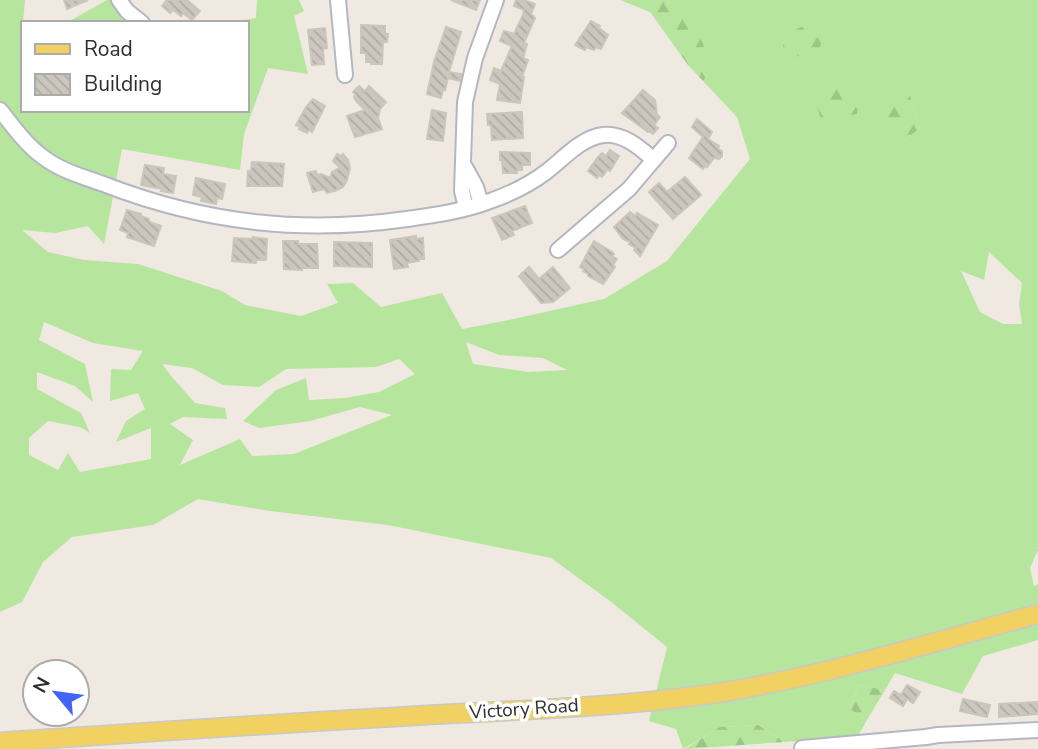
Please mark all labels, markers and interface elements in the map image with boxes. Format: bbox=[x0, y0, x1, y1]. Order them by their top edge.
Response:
legend bbox=[21, 21, 248, 112]
text: Road bbox=[84, 35, 133, 63]
text: Building bbox=[84, 70, 162, 98]
north arrow bbox=[21, 658, 91, 728]
text: N bbox=[27, 673, 57, 698]
street label: Victory Road bbox=[467, 692, 580, 726]

